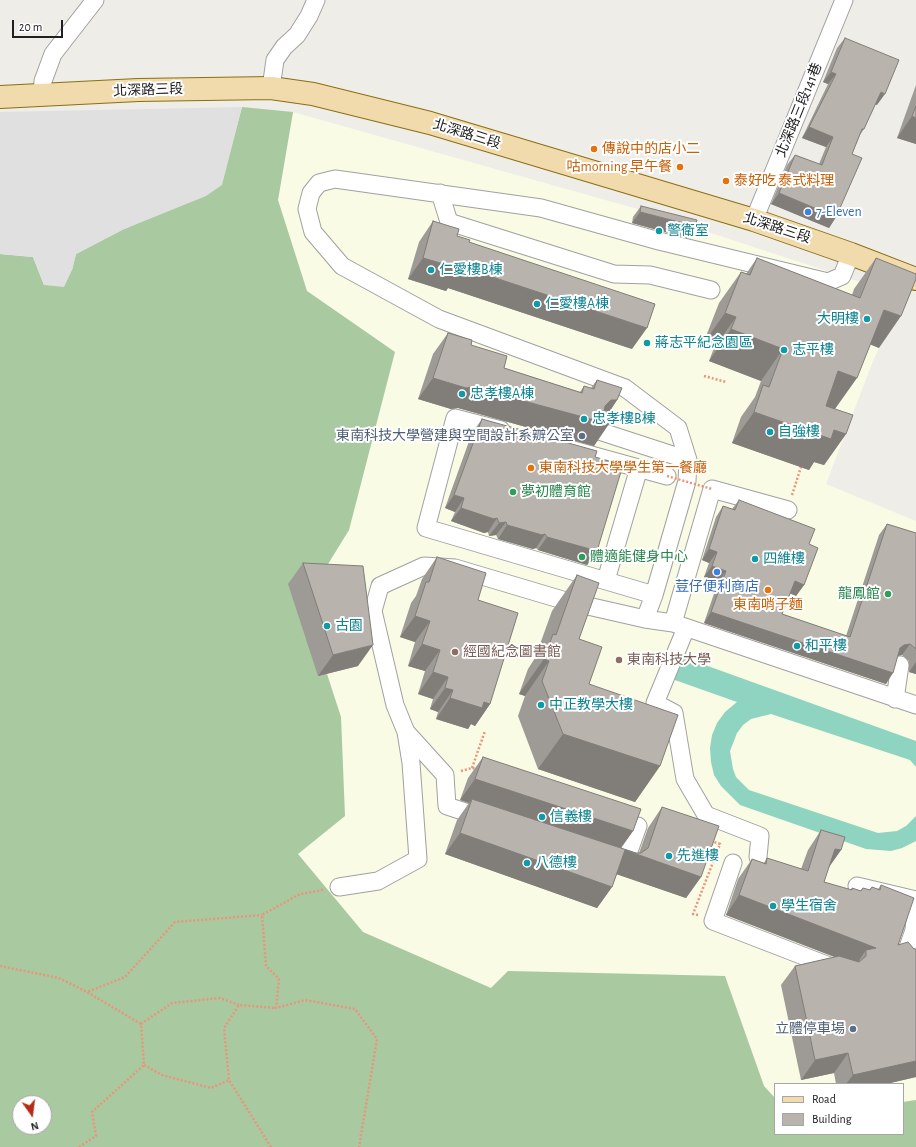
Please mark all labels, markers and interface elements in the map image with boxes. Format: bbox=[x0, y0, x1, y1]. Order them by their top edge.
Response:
scale bar bbox=[14, 12, 65, 38]
text: 20 m bbox=[19, 21, 42, 33]
street label: 北深路三段141巷 bbox=[772, 60, 826, 160]
street label: 北深路三段 bbox=[113, 80, 183, 100]
street label: 北深路三段 bbox=[431, 116, 503, 152]
place label: 傳說中的店小二 bbox=[602, 141, 700, 157]
marker: 傳說中的店小二 bbox=[589, 144, 599, 154]
place label: 咕morning 早午餐 bbox=[567, 159, 672, 175]
marker: 咕morning 早午餐 bbox=[675, 162, 685, 172]
place label: 泰好吃 泰式料理 bbox=[734, 173, 834, 189]
marker: 泰好吃 泰式料理 bbox=[721, 176, 731, 186]
place label: 7-Eleven bbox=[816, 204, 862, 220]
marker: 7-Eleven bbox=[803, 207, 813, 217]
street label: 北深路三段 bbox=[741, 209, 813, 247]
place label: 警衛室 bbox=[667, 223, 709, 239]
marker: 警衛室 bbox=[654, 226, 664, 236]
place label: 仁愛樓B棟 bbox=[439, 262, 503, 278]
marker: 仁愛樓B棟 bbox=[426, 265, 436, 275]
place label: 仁愛樓A棟 bbox=[545, 296, 609, 312]
marker: 仁愛樓A棟 bbox=[532, 299, 542, 309]
place label: 大明樓 bbox=[817, 311, 859, 327]
marker: 大明樓 bbox=[862, 314, 872, 324]
place label: 蔣志平紀念園區 bbox=[655, 335, 753, 351]
marker: 蔣志平紀念園區 bbox=[642, 338, 652, 348]
place label: 志平樓 bbox=[792, 342, 834, 358]
marker: 志平樓 bbox=[779, 345, 789, 355]
place label: 忠孝樓A棟 bbox=[470, 386, 534, 402]
marker: 忠孝樓A棟 bbox=[457, 389, 467, 399]
place label: 忠孝樓B棟 bbox=[592, 411, 656, 427]
marker: 忠孝樓B棟 bbox=[579, 414, 589, 424]
place label: 自強樓 bbox=[778, 424, 820, 440]
marker: 自強樓 bbox=[765, 427, 775, 437]
place label: 東南科技大學營建與空間設計系辧公室 bbox=[336, 428, 574, 444]
marker: 東南科技大學營建與空間設計系辧公室 bbox=[577, 431, 587, 441]
place label: 東南科技大學學生第一餐廳 bbox=[539, 460, 707, 476]
marker: 東南科技大學學生第一餐廳 bbox=[526, 463, 536, 473]
place label: 夢初體育館 bbox=[521, 484, 591, 500]
marker: 夢初體育館 bbox=[508, 487, 518, 497]
place label: 體適能健身中心 bbox=[590, 549, 688, 565]
place label: 四維樓 bbox=[763, 551, 805, 567]
marker: 體適能健身中心 bbox=[577, 552, 587, 562]
marker: 四維樓 bbox=[750, 554, 760, 564]
marker: 荳仔便利商店 bbox=[712, 567, 722, 577]
place label: 荳仔便利商店 bbox=[675, 579, 759, 595]
marker: 東南哨子麵 bbox=[763, 585, 773, 595]
place label: 龍鳳館 bbox=[838, 586, 880, 602]
marker: 龍鳳館 bbox=[883, 589, 893, 599]
place label: 東南哨子麵 bbox=[733, 597, 803, 613]
place label: 古園 bbox=[335, 618, 363, 634]
marker: 古園 bbox=[322, 621, 332, 631]
place label: 和平樓 bbox=[805, 638, 847, 654]
marker: 和平樓 bbox=[792, 641, 802, 651]
place label: 經國紀念圖書館 bbox=[463, 644, 561, 660]
marker: 經國紀念圖書館 bbox=[450, 647, 460, 657]
place label: 東南科技大學 bbox=[627, 652, 711, 668]
marker: 東南科技大學 bbox=[614, 655, 624, 665]
place label: 中正教學大樓 bbox=[549, 697, 633, 713]
marker: 中正教學大樓 bbox=[536, 700, 546, 710]
place label: 信義樓 bbox=[550, 809, 592, 825]
marker: 信義樓 bbox=[537, 812, 547, 822]
place label: 先進樓 bbox=[677, 848, 719, 864]
marker: 先進樓 bbox=[664, 851, 674, 861]
place label: 八德樓 bbox=[535, 855, 577, 871]
marker: 八德樓 bbox=[522, 858, 532, 868]
place label: 學生宿舍 bbox=[781, 898, 837, 914]
marker: 學生宿舍 bbox=[768, 901, 778, 911]
place label: 立體停車場 bbox=[775, 1021, 845, 1037]
marker: 立體停車場 bbox=[848, 1024, 858, 1034]
legend bbox=[774, 1083, 904, 1135]
text: Road bbox=[812, 1093, 836, 1105]
north arrow bbox=[12, 1095, 52, 1135]
text: Building bbox=[812, 1113, 852, 1125]
text: N bbox=[30, 1120, 40, 1132]

